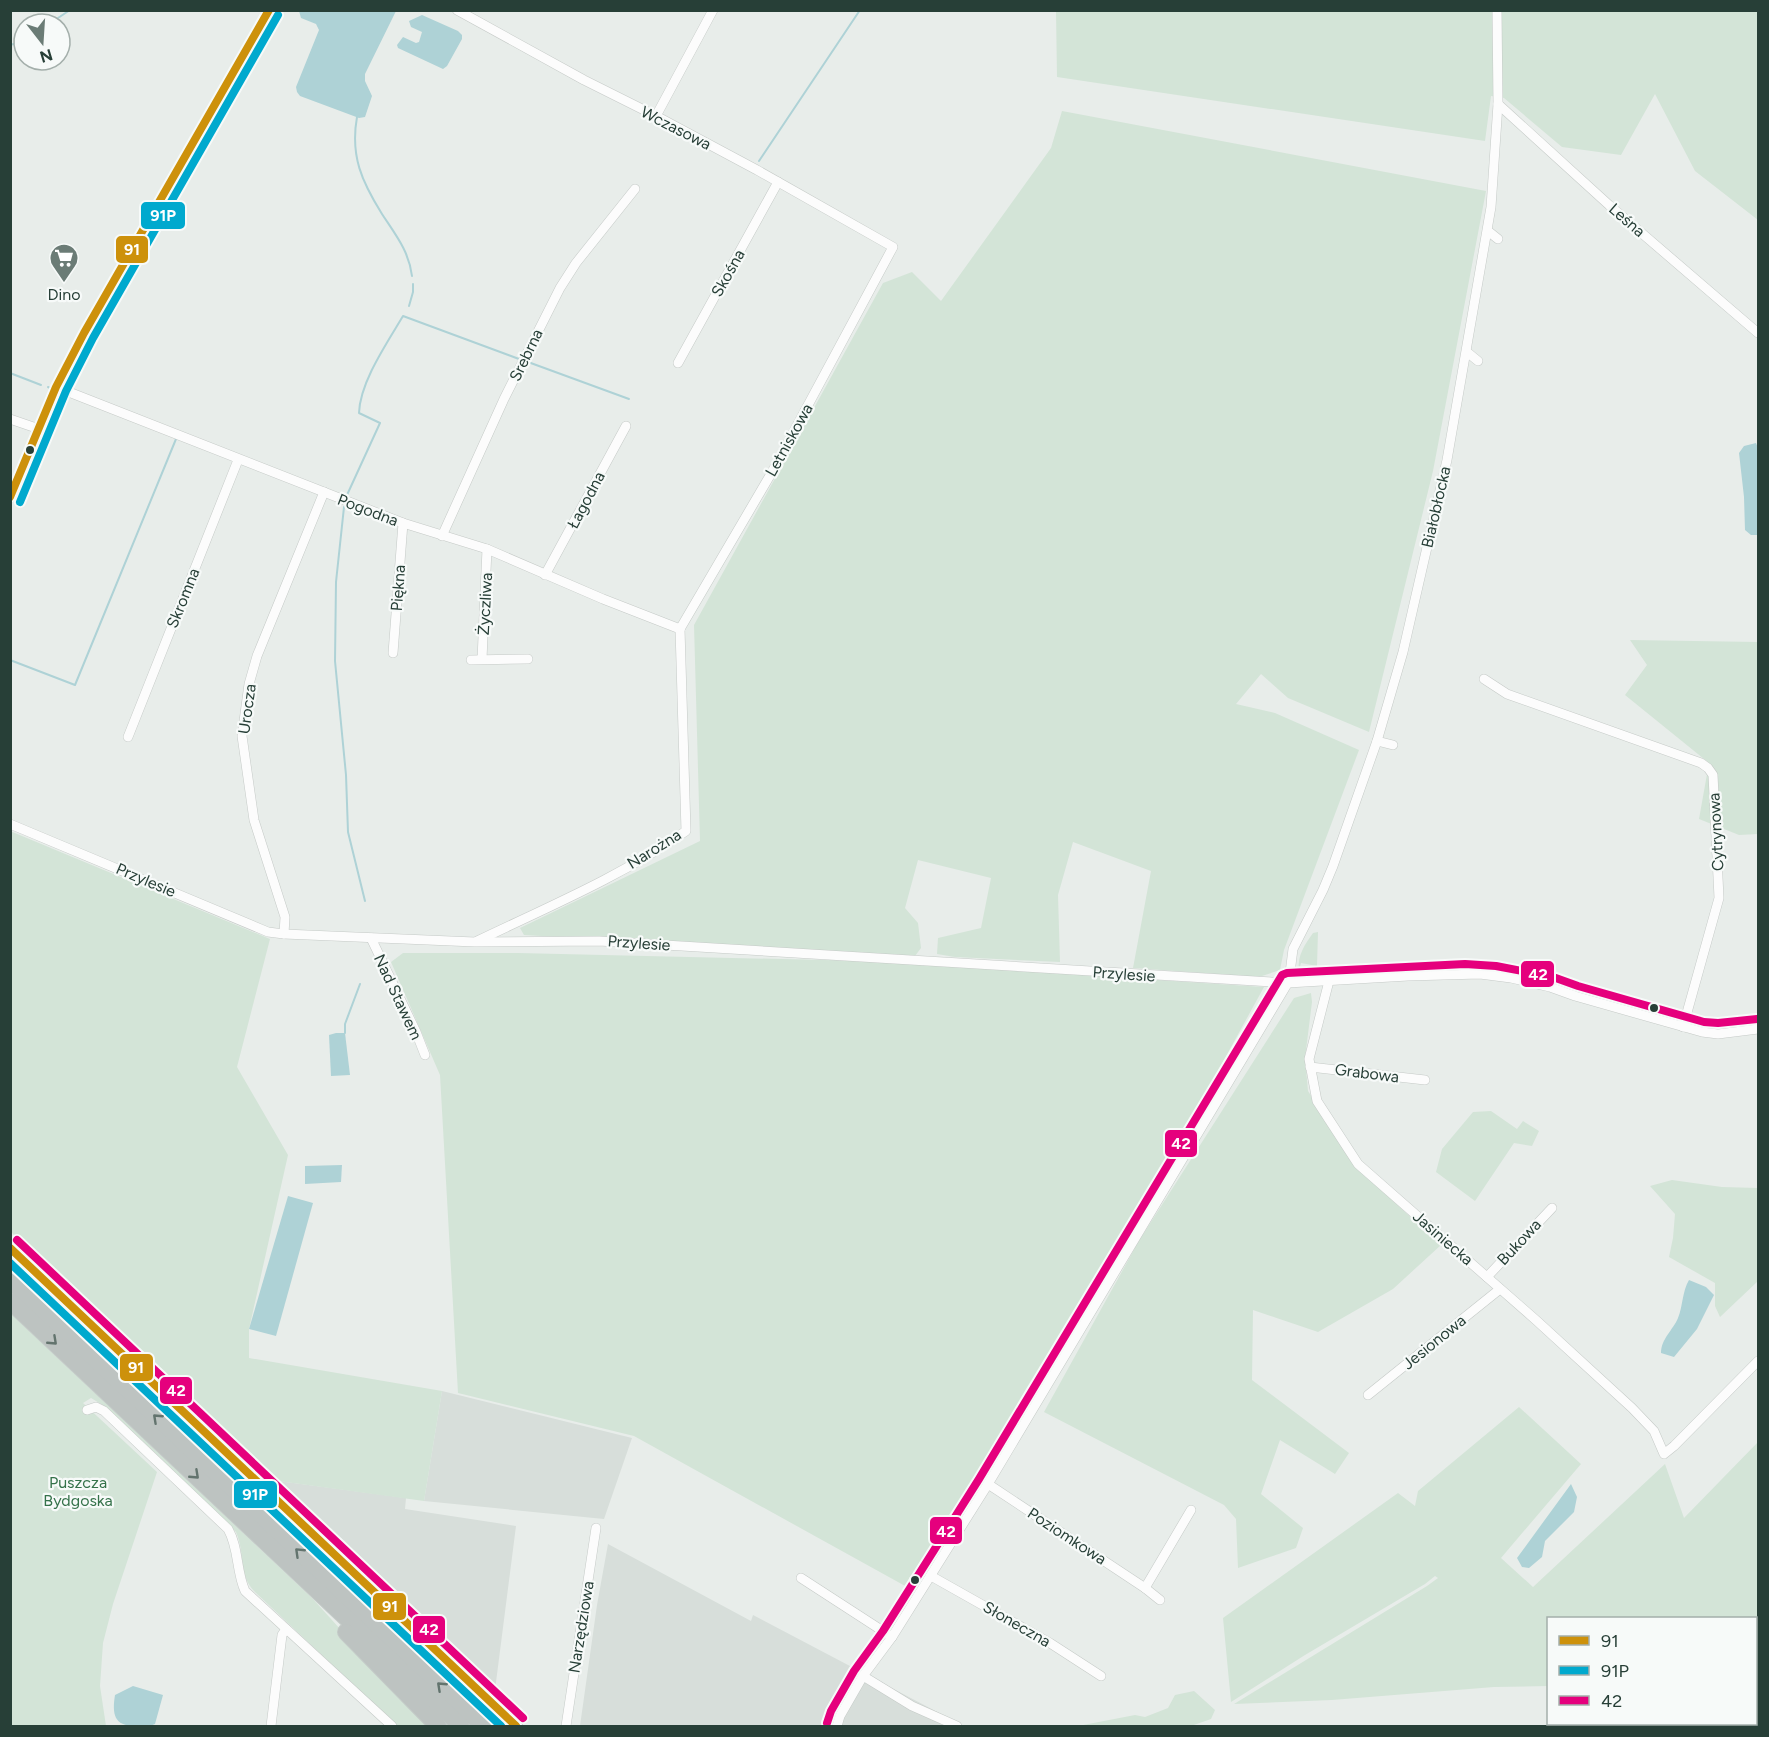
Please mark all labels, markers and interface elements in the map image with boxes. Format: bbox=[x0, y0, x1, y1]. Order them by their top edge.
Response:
north arrow bbox=[12, 12, 72, 72]
text: N bbox=[38, 45, 55, 67]
street label: Wczasowa bbox=[638, 102, 714, 154]
street label: Leśna bbox=[1605, 199, 1649, 241]
line badge: 91P bbox=[140, 201, 186, 230]
text: 91P bbox=[150, 206, 176, 225]
line badge: 91 bbox=[115, 235, 149, 264]
text: 91 bbox=[124, 240, 140, 259]
supermarket icon: Dino bbox=[48, 242, 80, 284]
street label: Skośna bbox=[707, 246, 749, 300]
place label: Dino bbox=[48, 285, 80, 304]
street label: Srebrna bbox=[505, 326, 547, 384]
street label: Letniskowa bbox=[761, 400, 817, 480]
unlabelled marker bbox=[24, 444, 36, 456]
street label: Białobłocka bbox=[1417, 464, 1455, 550]
street label: Łagodna bbox=[563, 468, 609, 532]
street label: Pogodna bbox=[335, 490, 401, 530]
street label: Piękna bbox=[387, 564, 409, 612]
street label: Skromna bbox=[162, 565, 204, 631]
street label: Życzliwa bbox=[474, 572, 496, 636]
street label: Urocza bbox=[234, 683, 260, 735]
street label: Cytrynowa bbox=[1704, 792, 1728, 872]
street label: Narożna bbox=[623, 825, 685, 873]
street label: Przylesie bbox=[113, 859, 179, 901]
street label: Przylesie bbox=[607, 931, 671, 955]
street label: Nad Stawem bbox=[370, 951, 426, 1043]
line badge: 42 bbox=[1520, 960, 1555, 988]
street label: Przylesie bbox=[1092, 962, 1156, 986]
text: 42 bbox=[1528, 965, 1548, 984]
unlabelled marker bbox=[1648, 1002, 1660, 1014]
street label: Grabowa bbox=[1334, 1060, 1400, 1086]
line badge: 42 bbox=[1164, 1129, 1198, 1158]
text: 42 bbox=[1171, 1134, 1191, 1153]
street label: Jasiniecka bbox=[1409, 1207, 1477, 1269]
street label: Bukowa bbox=[1493, 1215, 1545, 1269]
street label: Jesionowa bbox=[1399, 1311, 1469, 1373]
one-way arrow bbox=[46, 1334, 57, 1345]
line badge: 91 bbox=[119, 1353, 154, 1382]
text: 91 bbox=[128, 1358, 144, 1377]
line badge: 42 bbox=[159, 1376, 193, 1405]
text: 42 bbox=[166, 1381, 186, 1400]
one-way arrow bbox=[154, 1414, 164, 1425]
one-way arrow bbox=[188, 1468, 199, 1479]
park label: Puszcza Bydgoska bbox=[43, 1473, 113, 1510]
line badge: 91P bbox=[233, 1480, 278, 1509]
text: 91P bbox=[242, 1485, 268, 1504]
street label: Poziomkowa bbox=[1024, 1504, 1110, 1568]
line badge: 42 bbox=[929, 1516, 963, 1545]
text: 42 bbox=[936, 1522, 956, 1541]
one-way arrow bbox=[295, 1548, 306, 1559]
unlabelled marker bbox=[909, 1574, 921, 1586]
street label: Narzędziowa bbox=[564, 1580, 598, 1674]
line badge: 91 bbox=[372, 1592, 407, 1621]
text: 91 bbox=[382, 1597, 398, 1616]
street label: Słoneczna bbox=[980, 1597, 1054, 1651]
line badge: 42 bbox=[412, 1615, 446, 1644]
legend bbox=[1547, 1617, 1757, 1725]
text: 42 bbox=[419, 1620, 439, 1639]
text: 91 bbox=[1601, 1630, 1619, 1652]
text: 91P bbox=[1601, 1660, 1629, 1682]
one-way arrow bbox=[437, 1683, 448, 1694]
text: 42 bbox=[1601, 1690, 1622, 1712]

